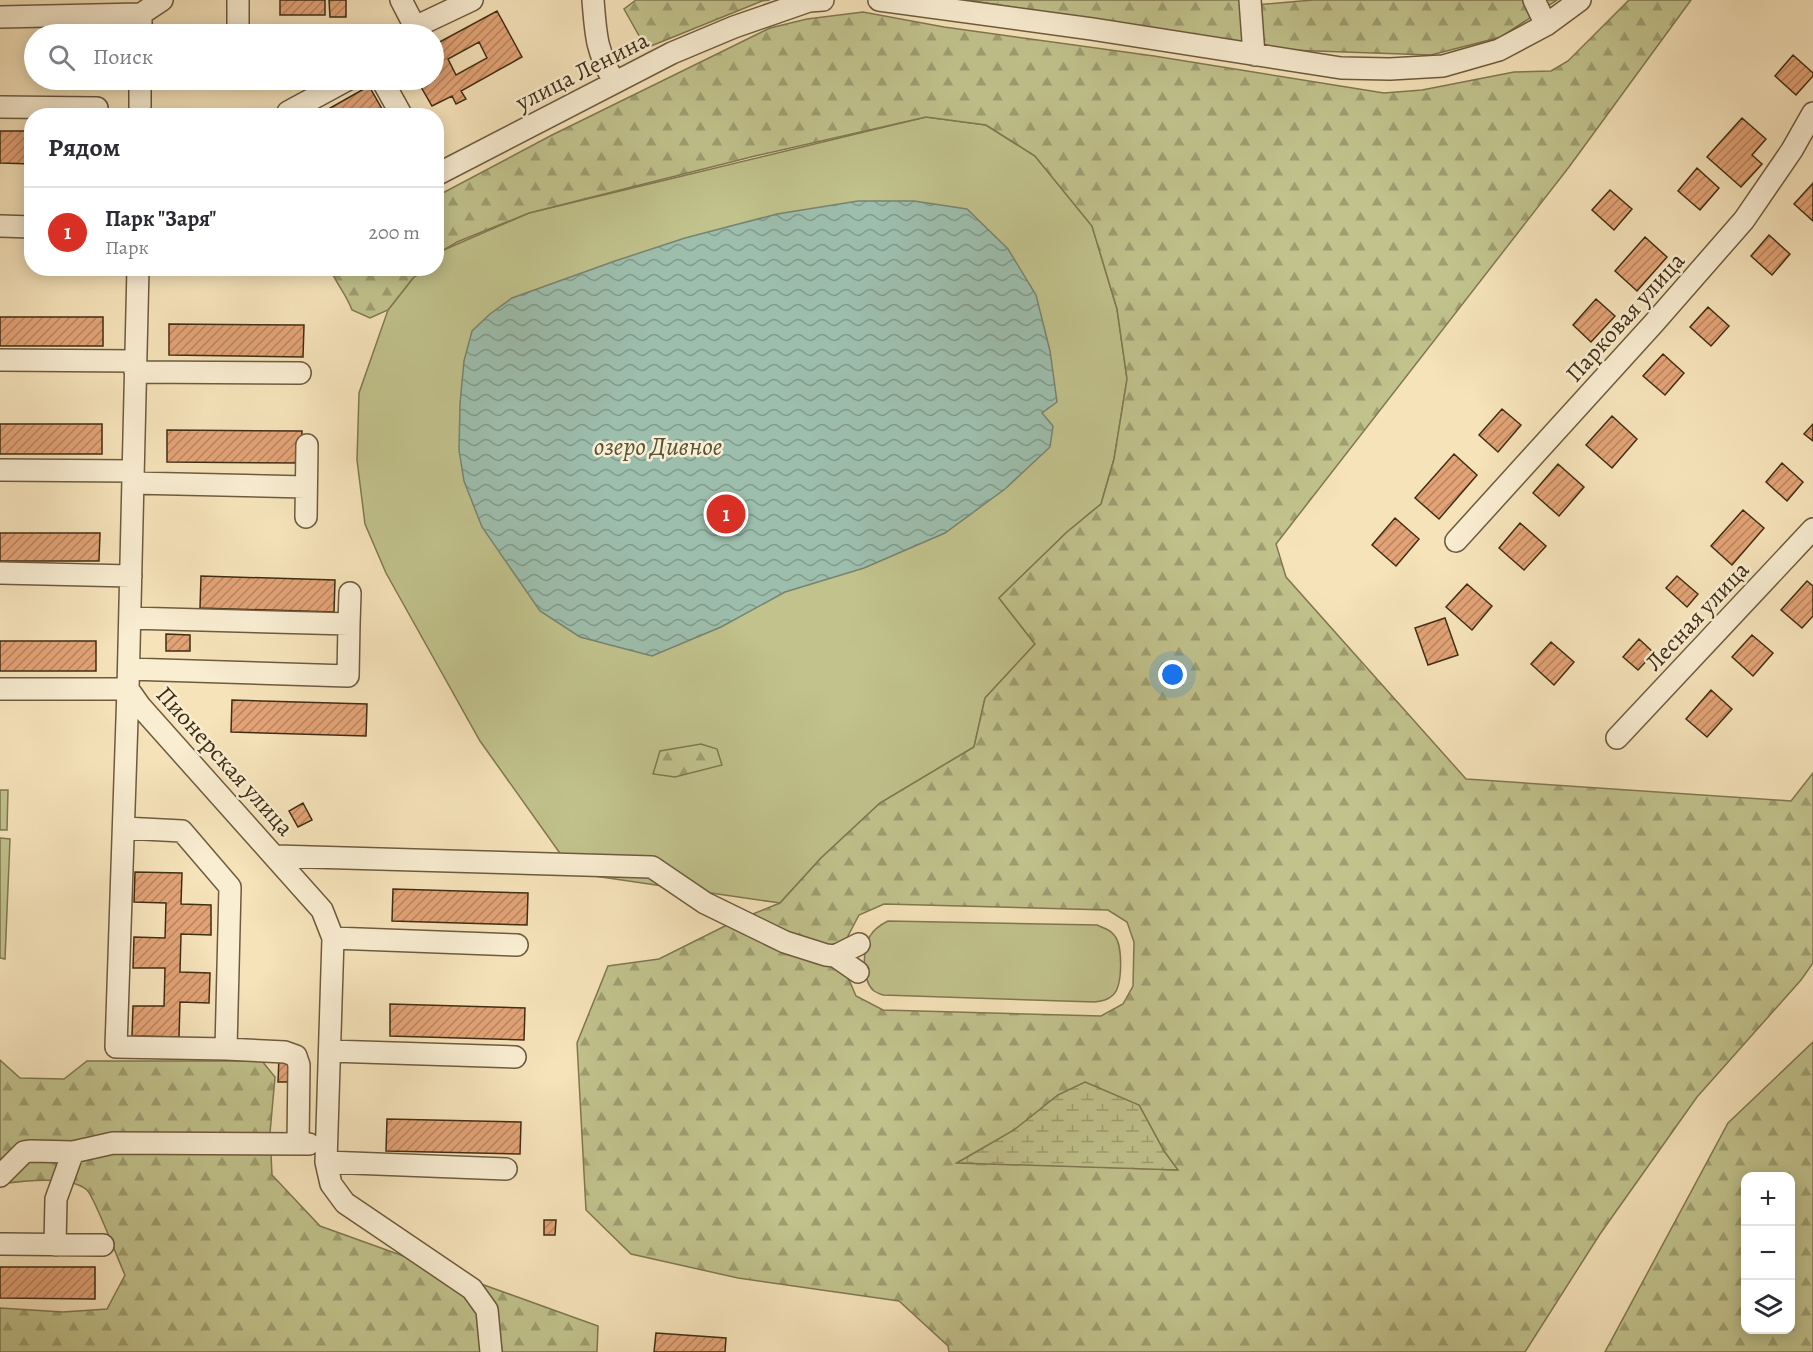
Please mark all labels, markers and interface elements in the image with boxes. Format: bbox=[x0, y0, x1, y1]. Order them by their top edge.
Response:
search box bbox=[24, 24, 444, 90]
street label: улица Ленина bbox=[509, 24, 654, 119]
icon: search bbox=[45, 41, 78, 74]
text: Поиск bbox=[93, 42, 153, 72]
text: Рядом bbox=[48, 130, 120, 165]
text: Парк "Заря" bbox=[105, 204, 216, 234]
text: 1 bbox=[64, 219, 71, 246]
text: 200 m bbox=[369, 219, 420, 246]
text: Парк bbox=[105, 234, 149, 261]
street label: Парковая улица bbox=[1558, 245, 1692, 389]
water label: озеро Дивное bbox=[594, 429, 722, 464]
pin: 1 bbox=[706, 492, 746, 536]
street label: Лесная улица bbox=[1638, 554, 1756, 678]
your location bbox=[1158, 660, 1187, 689]
street label: Пионерская улица bbox=[149, 679, 301, 843]
map controls bbox=[1741, 1172, 1795, 1334]
button: + bbox=[1741, 1172, 1795, 1226]
button: − bbox=[1741, 1226, 1795, 1280]
button: layers bbox=[1741, 1280, 1795, 1334]

